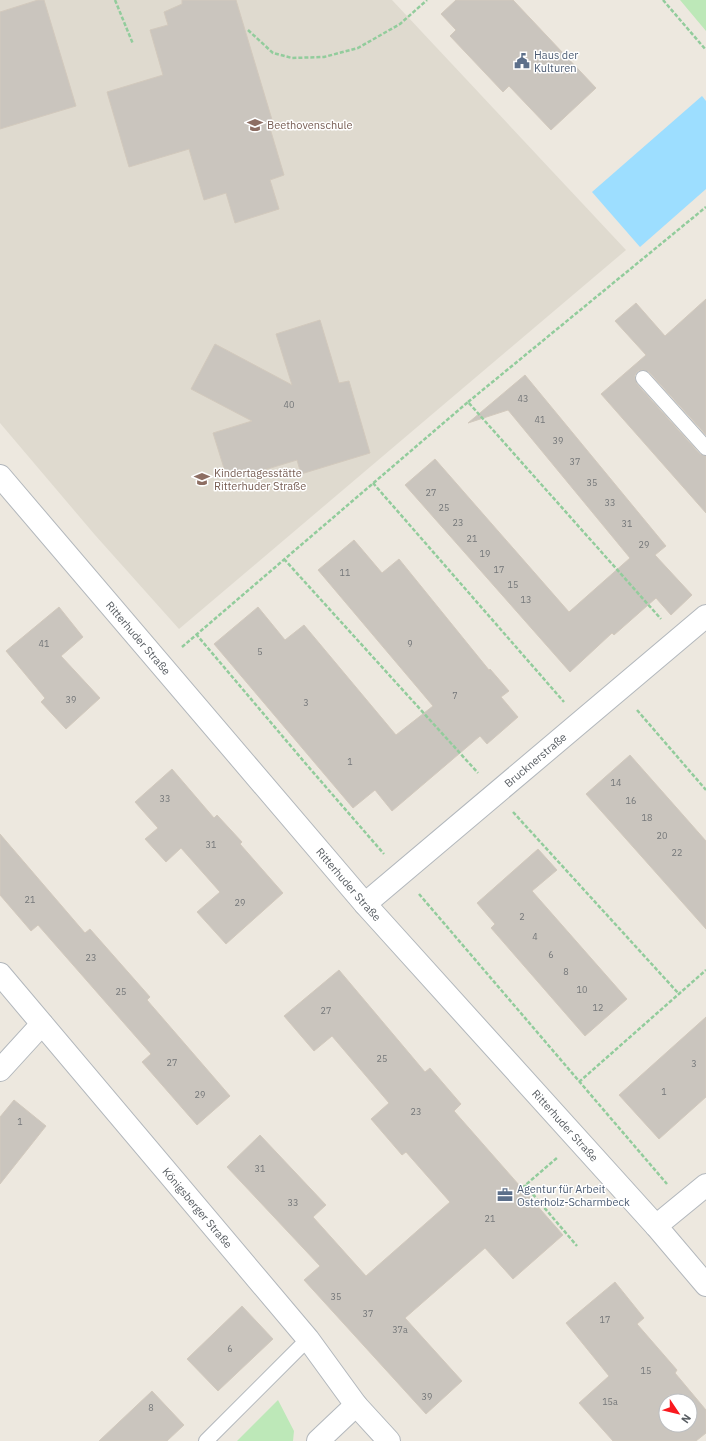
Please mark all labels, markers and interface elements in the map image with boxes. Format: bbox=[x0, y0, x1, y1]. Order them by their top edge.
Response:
place label: Haus der Kulturen bbox=[534, 48, 578, 75]
public building icon: Haus der Kulturen bbox=[513, 52, 531, 70]
school or university icon: Beethovenschule bbox=[246, 116, 264, 134]
place label: Beethovenschule bbox=[267, 118, 352, 132]
house number: 43 bbox=[518, 393, 528, 404]
house number: 40 bbox=[284, 399, 294, 410]
house number: 41 bbox=[535, 414, 545, 425]
house number: 39 bbox=[553, 435, 563, 446]
house number: 37 bbox=[570, 456, 580, 467]
place label: Kindertagesstätte Ritterhuder Straße bbox=[214, 466, 306, 493]
school or university icon: Kindertagesstätte Ritterhuder Straße bbox=[193, 470, 211, 488]
house number: 35 bbox=[587, 477, 597, 488]
house number: 27 bbox=[426, 487, 436, 498]
house number: 33 bbox=[605, 497, 615, 508]
house number: 25 bbox=[439, 502, 449, 513]
house number: 23 bbox=[453, 517, 463, 528]
house number: 31 bbox=[622, 518, 632, 529]
house number: 21 bbox=[467, 533, 477, 544]
house number: 29 bbox=[639, 539, 649, 550]
house number: 19 bbox=[480, 548, 490, 559]
house number: 17 bbox=[494, 564, 504, 575]
house number: 11 bbox=[340, 567, 350, 578]
house number: 15 bbox=[508, 579, 518, 590]
house number: 13 bbox=[521, 594, 531, 605]
street label: Ritterhuder Straße bbox=[103, 598, 173, 678]
house number: 41 bbox=[39, 638, 49, 649]
house number: 9 bbox=[407, 638, 413, 649]
house number: 5 bbox=[257, 646, 263, 657]
house number: 7 bbox=[452, 690, 458, 701]
house number: 39 bbox=[66, 694, 76, 705]
house number: 3 bbox=[303, 697, 309, 708]
street label: Brucknerstraße bbox=[501, 730, 569, 790]
house number: 1 bbox=[347, 756, 353, 767]
house number: 14 bbox=[611, 777, 621, 788]
house number: 33 bbox=[160, 793, 170, 804]
house number: 16 bbox=[626, 795, 636, 806]
house number: 18 bbox=[642, 812, 652, 823]
house number: 20 bbox=[657, 830, 667, 841]
house number: 31 bbox=[206, 839, 216, 850]
street label: Ritterhuder Straße bbox=[313, 845, 384, 924]
house number: 22 bbox=[672, 847, 682, 858]
house number: 21 bbox=[25, 894, 35, 905]
house number: 29 bbox=[235, 897, 245, 908]
house number: 2 bbox=[519, 911, 525, 922]
house number: 4 bbox=[532, 931, 538, 942]
house number: 6 bbox=[548, 949, 554, 960]
house number: 23 bbox=[86, 952, 96, 963]
house number: 8 bbox=[563, 966, 569, 977]
house number: 10 bbox=[577, 984, 587, 995]
house number: 25 bbox=[116, 986, 126, 997]
house number: 12 bbox=[593, 1002, 603, 1013]
house number: 27 bbox=[321, 1005, 331, 1016]
house number: 25 bbox=[377, 1053, 387, 1064]
house number: 27 bbox=[167, 1057, 177, 1068]
house number: 3 bbox=[691, 1058, 697, 1069]
house number: 1 bbox=[661, 1086, 667, 1097]
street label: Ritterhuder Straße bbox=[529, 1087, 601, 1164]
house number: 29 bbox=[195, 1089, 205, 1100]
house number: 23 bbox=[411, 1106, 421, 1117]
house number: 1 bbox=[17, 1116, 23, 1127]
house number: 31 bbox=[255, 1163, 265, 1174]
street label: Königsberger Straße bbox=[159, 1165, 235, 1251]
place label: Agentur für Arbeit Osterholz-Scharmbeck bbox=[517, 1182, 630, 1209]
office icon: Agentur für Arbeit Osterholz-Scharmbeck bbox=[496, 1186, 514, 1204]
house number: 33 bbox=[288, 1197, 298, 1208]
house number: 21 bbox=[485, 1213, 495, 1224]
house number: 35 bbox=[331, 1291, 341, 1302]
house number: 37 bbox=[363, 1308, 373, 1319]
house number: 17 bbox=[600, 1314, 610, 1325]
house number: 37a bbox=[392, 1324, 408, 1335]
house number: 6 bbox=[227, 1343, 233, 1354]
house number: 15 bbox=[641, 1365, 651, 1376]
house number: 39 bbox=[422, 1391, 432, 1402]
north arrow bbox=[658, 1393, 698, 1433]
house number: 15a bbox=[602, 1396, 618, 1407]
house number: 8 bbox=[148, 1402, 154, 1413]
text: N bbox=[678, 1411, 694, 1426]

